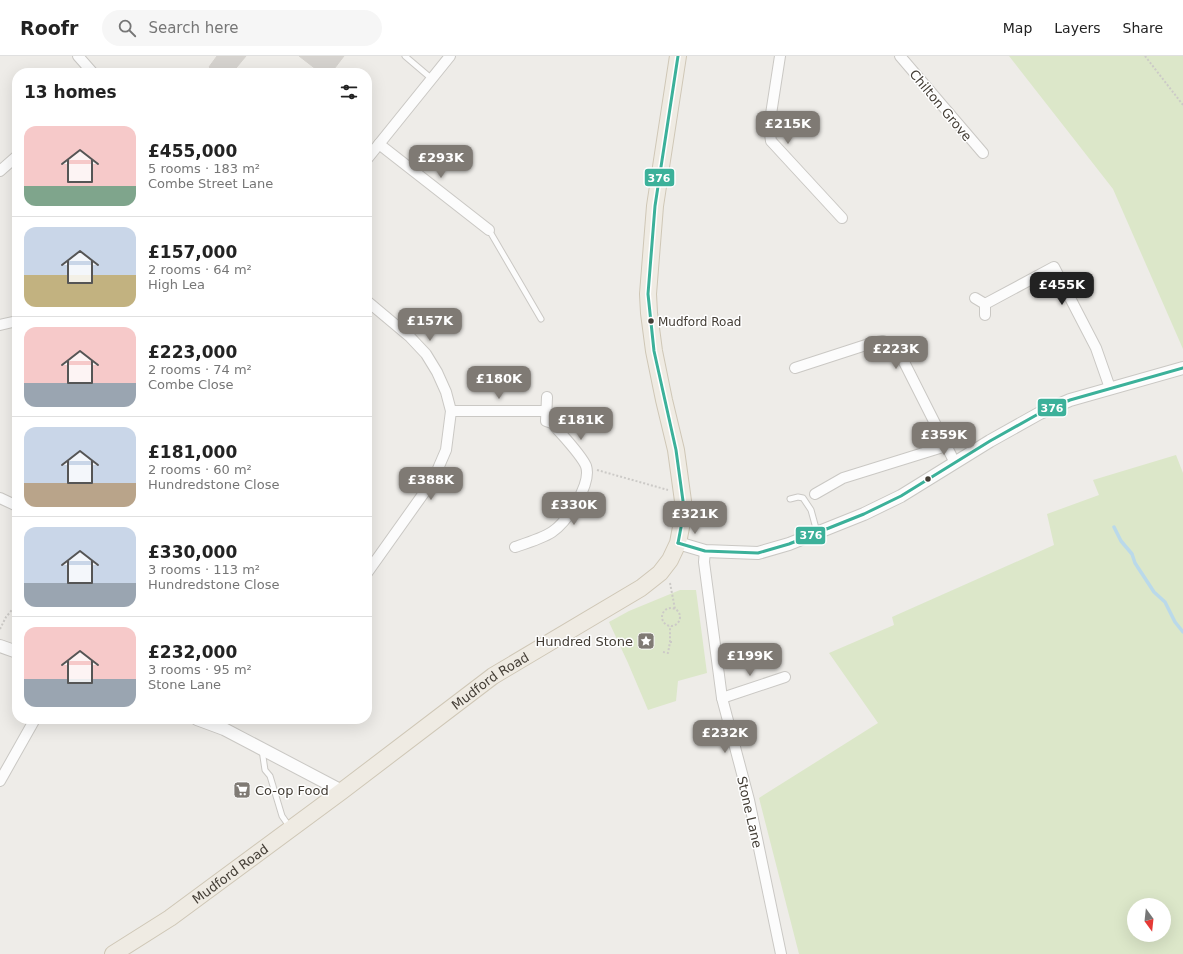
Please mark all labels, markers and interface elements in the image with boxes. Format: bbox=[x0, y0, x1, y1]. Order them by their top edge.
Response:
search box bbox=[102, 10, 382, 46]
text: Roofr bbox=[20, 17, 78, 39]
icon: search bbox=[116, 17, 138, 39]
text: Search here bbox=[148, 19, 238, 37]
text: Map bbox=[1003, 20, 1032, 36]
text: Layers bbox=[1054, 20, 1101, 36]
text: Share bbox=[1123, 20, 1163, 36]
street label: Chilton Grove bbox=[906, 67, 975, 144]
icon: filters bbox=[338, 81, 360, 103]
text: 13 homes bbox=[24, 82, 117, 102]
pin: £215K bbox=[760, 111, 816, 145]
text: £215K bbox=[765, 116, 811, 131]
text: £455,000 bbox=[148, 141, 237, 161]
icon: home bbox=[56, 142, 104, 190]
pin: £293K bbox=[413, 145, 469, 179]
text: £293K bbox=[418, 150, 464, 165]
text: 5 rooms · 183 m² bbox=[148, 161, 260, 176]
line badge: 376 bbox=[644, 168, 675, 187]
text: 376 bbox=[648, 172, 671, 185]
text: Combe Street Lane bbox=[148, 176, 273, 191]
text: £157,000 bbox=[148, 242, 237, 262]
icon: home bbox=[56, 243, 104, 291]
text: 2 rooms · 64 m² bbox=[148, 262, 252, 277]
pin: £455K bbox=[1034, 272, 1090, 306]
text: High Lea bbox=[148, 277, 205, 292]
text: £455K bbox=[1039, 277, 1085, 292]
pin: £157K bbox=[402, 308, 458, 342]
text: £157K bbox=[407, 313, 453, 328]
place label: Mudford Road bbox=[658, 315, 741, 329]
marker: Mudford Road bbox=[646, 316, 656, 326]
pin: £223K bbox=[868, 336, 924, 370]
text: £223K bbox=[873, 341, 919, 356]
text: £223,000 bbox=[148, 342, 237, 362]
icon: home bbox=[56, 343, 104, 391]
text: 2 rooms · 74 m² bbox=[148, 362, 252, 377]
pin: £180K bbox=[471, 366, 527, 400]
text: £180K bbox=[476, 371, 522, 386]
text: Combe Close bbox=[148, 377, 234, 392]
line badge: 376 bbox=[1037, 398, 1067, 417]
text: 376 bbox=[1041, 402, 1064, 415]
pin: £181K bbox=[553, 407, 609, 441]
text: £181K bbox=[558, 412, 604, 427]
pin: £359K bbox=[916, 422, 972, 456]
text: £359K bbox=[921, 427, 967, 442]
text: £181,000 bbox=[148, 442, 237, 462]
icon: home bbox=[56, 443, 104, 491]
text: 2 rooms · 60 m² bbox=[148, 462, 252, 477]
pin: £388K bbox=[403, 467, 459, 501]
text: £388K bbox=[408, 472, 454, 487]
unlabelled marker bbox=[923, 474, 933, 484]
text: Hundredstone Close bbox=[148, 477, 279, 492]
pin: £330K bbox=[546, 492, 602, 526]
text: £330K bbox=[551, 497, 597, 512]
pin: £321K bbox=[667, 501, 723, 535]
text: £321K bbox=[672, 506, 718, 521]
line badge: 376 bbox=[795, 526, 826, 545]
text: 376 bbox=[800, 529, 823, 542]
text: £330,000 bbox=[148, 542, 237, 562]
icon: home bbox=[56, 543, 104, 591]
text: 3 rooms · 113 m² bbox=[148, 562, 260, 577]
text: Hundredstone Close bbox=[148, 577, 279, 592]
place icon: Hundred Stone bbox=[636, 631, 656, 651]
place label: Hundred Stone bbox=[536, 634, 633, 649]
text: £232,000 bbox=[148, 642, 237, 662]
icon: home bbox=[56, 643, 104, 691]
pin: £199K bbox=[722, 643, 778, 677]
text: £199K bbox=[727, 648, 773, 663]
street label: Mudford Road bbox=[449, 649, 532, 713]
text: 3 rooms · 95 m² bbox=[148, 662, 252, 677]
text: Stone Lane bbox=[148, 677, 221, 692]
pin: £232K bbox=[697, 720, 753, 754]
text: £232K bbox=[702, 725, 748, 740]
street label: Stone Lane bbox=[734, 775, 765, 849]
supermarket icon: Co-op Food bbox=[232, 780, 252, 800]
place label: Co-op Food bbox=[255, 783, 329, 798]
street label: Mudford Road bbox=[189, 841, 271, 907]
north arrow bbox=[1127, 898, 1171, 942]
map controls bbox=[1127, 898, 1171, 942]

